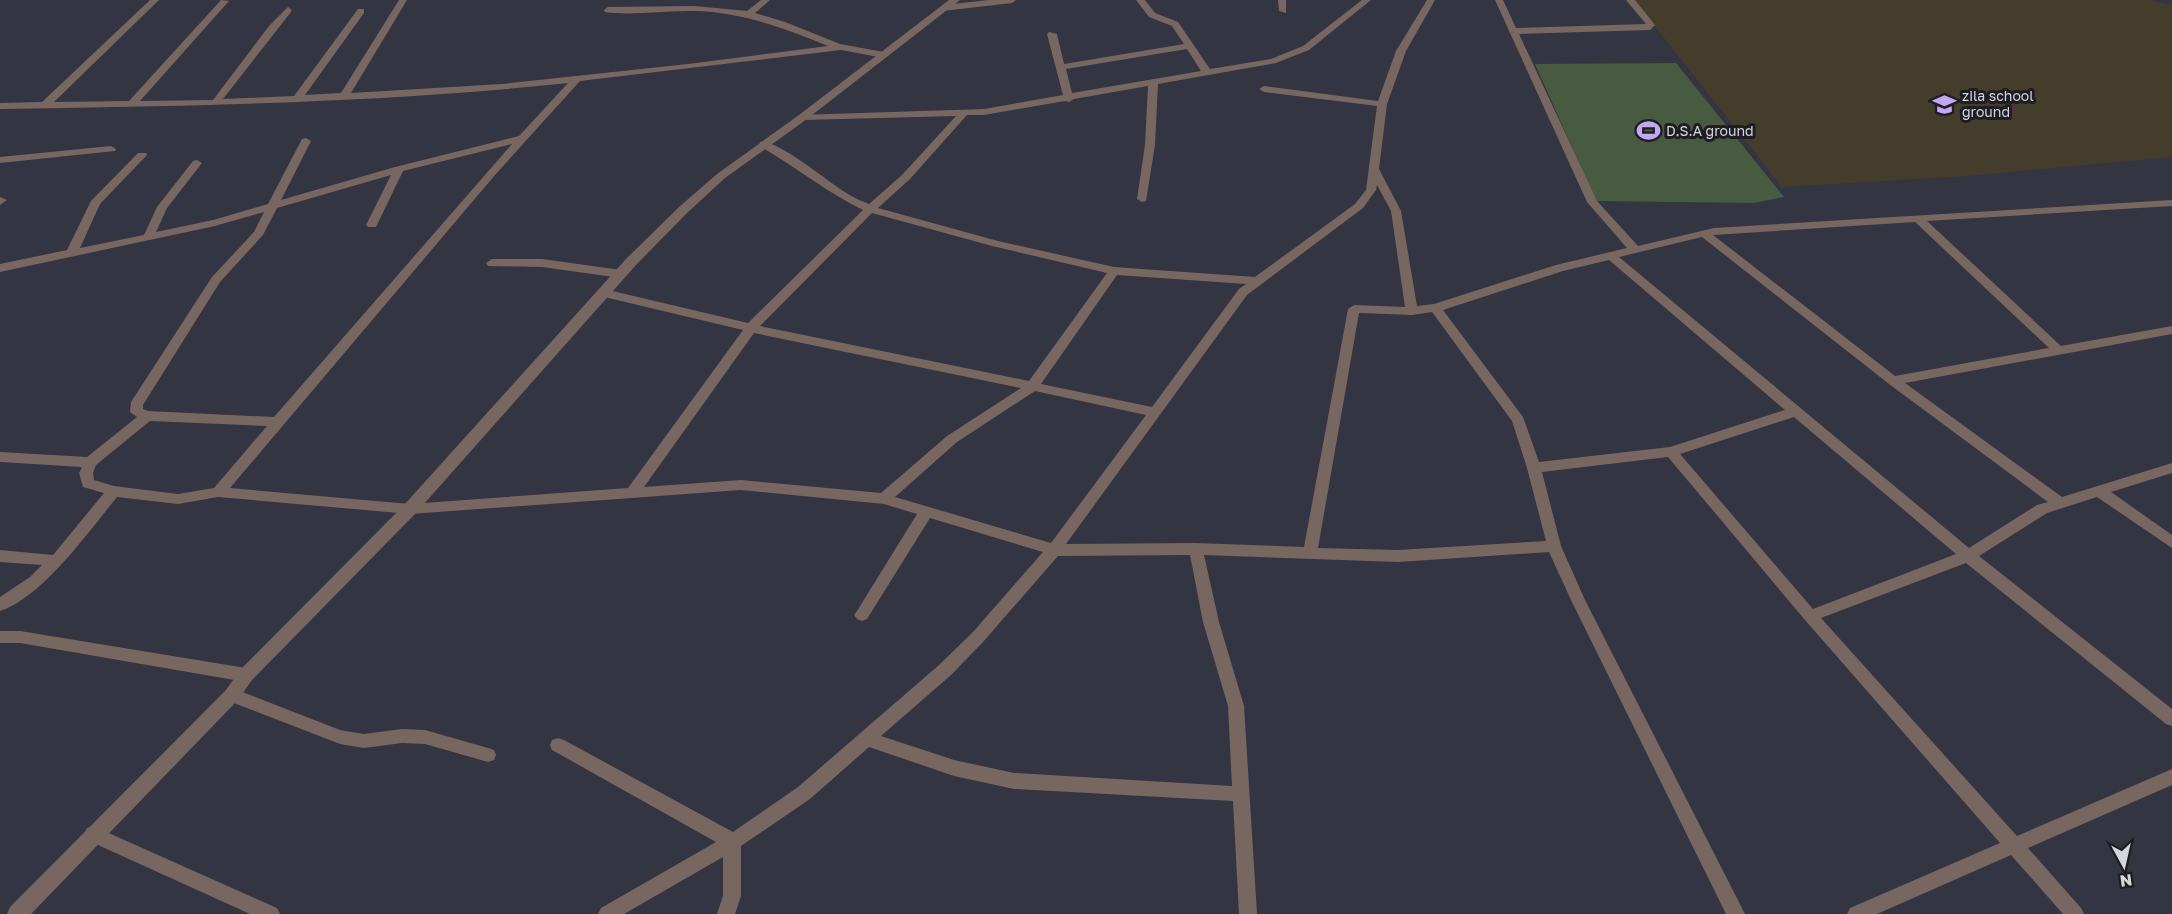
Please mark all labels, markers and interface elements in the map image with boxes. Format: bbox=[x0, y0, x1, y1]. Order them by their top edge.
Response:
place label: zila school ground bbox=[1962, 87, 2034, 120]
school or university icon: zila school ground bbox=[1931, 91, 1957, 117]
sports icon: D.S.A ground bbox=[1635, 118, 1661, 144]
place label: D.S.A ground bbox=[1666, 122, 1754, 139]
north arrow bbox=[2094, 836, 2154, 896]
text: N bbox=[2119, 870, 2134, 892]

